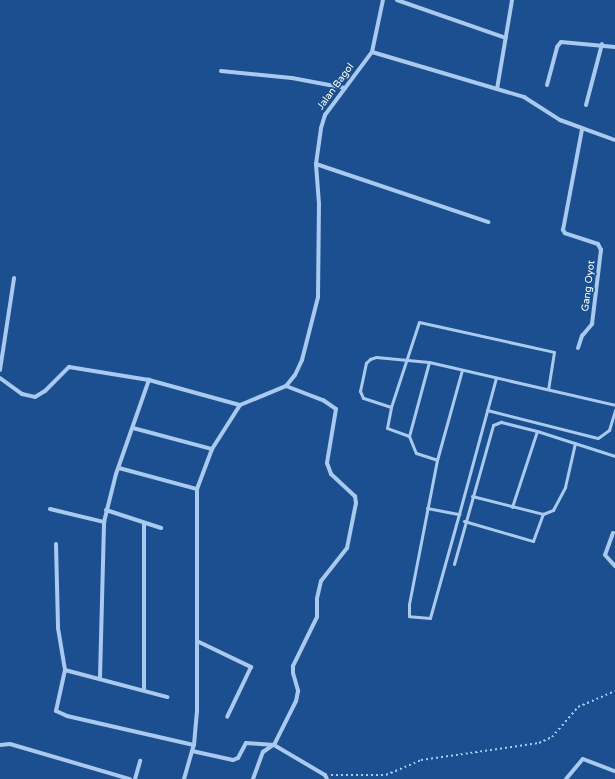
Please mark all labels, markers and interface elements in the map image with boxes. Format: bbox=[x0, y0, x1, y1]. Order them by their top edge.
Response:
street label: Jalan Bagol bbox=[315, 61, 357, 113]
street label: Gang Oyot bbox=[580, 260, 598, 312]

